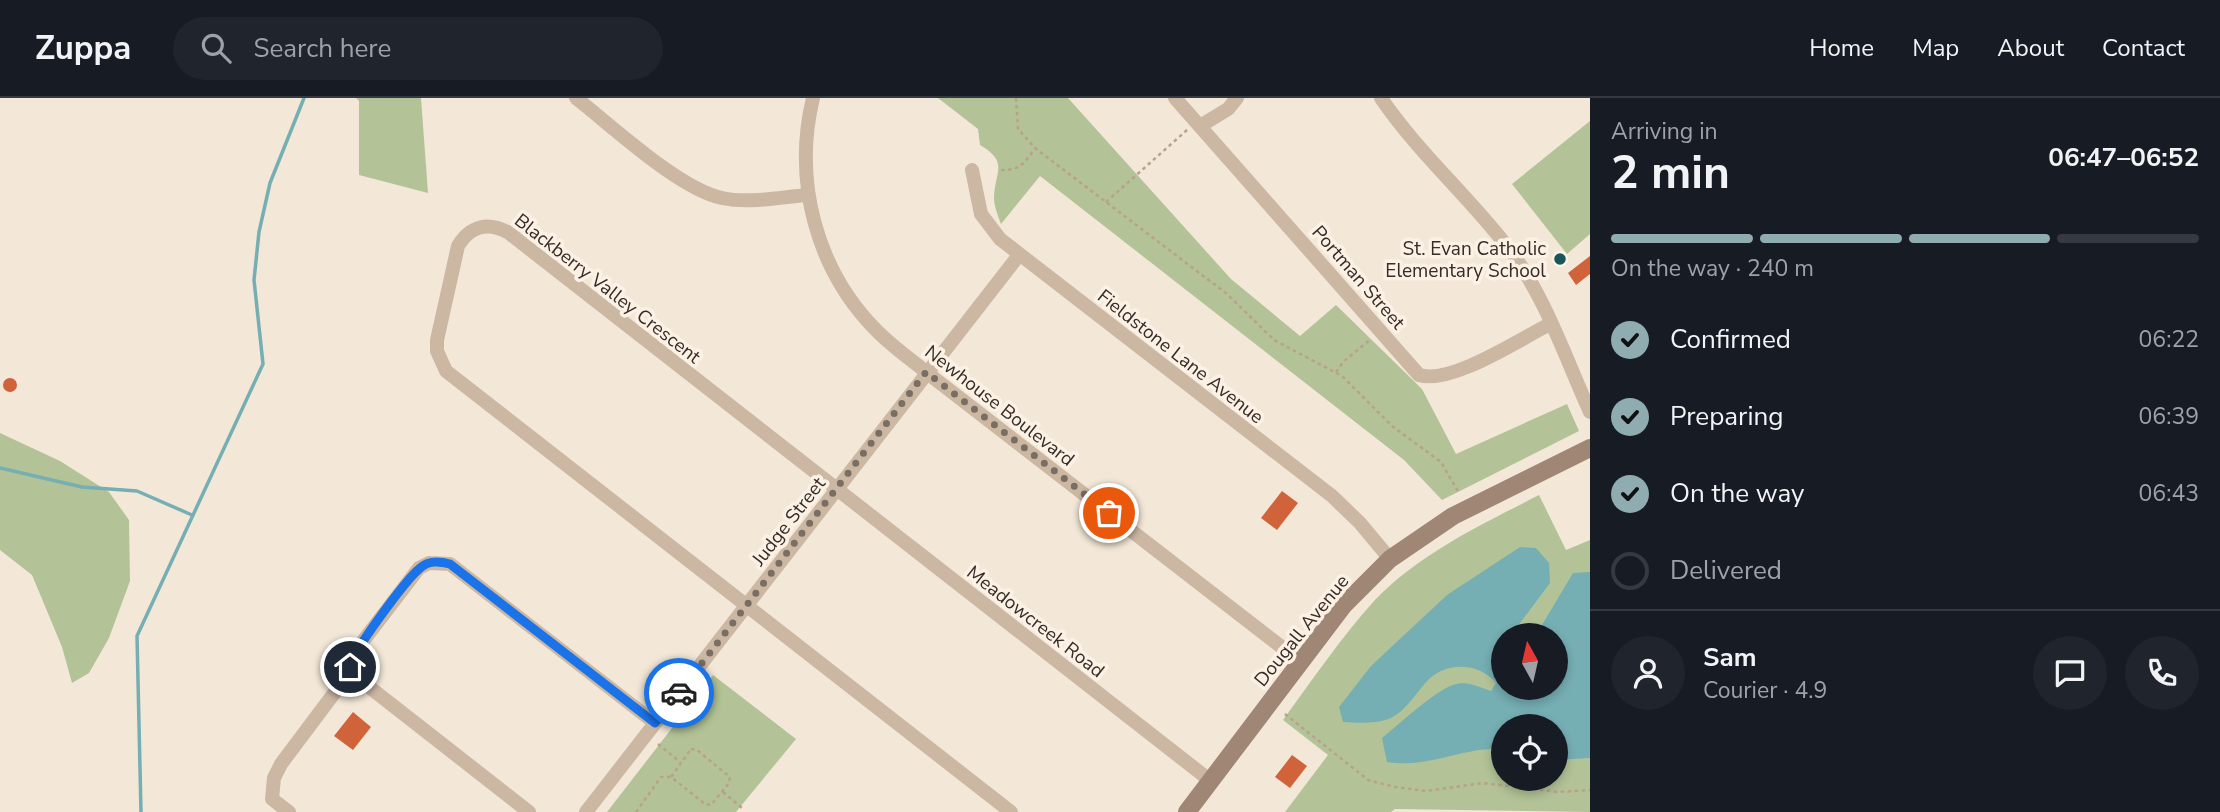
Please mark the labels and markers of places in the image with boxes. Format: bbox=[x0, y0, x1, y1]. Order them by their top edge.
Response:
place label: St. Evan Catholic Elementary School bbox=[1385, 236, 1546, 284]
marker: St. Evan Catholic Elementary School bbox=[1552, 251, 1568, 267]
pin bbox=[1079, 483, 1139, 543]
pin bbox=[320, 637, 380, 697]

